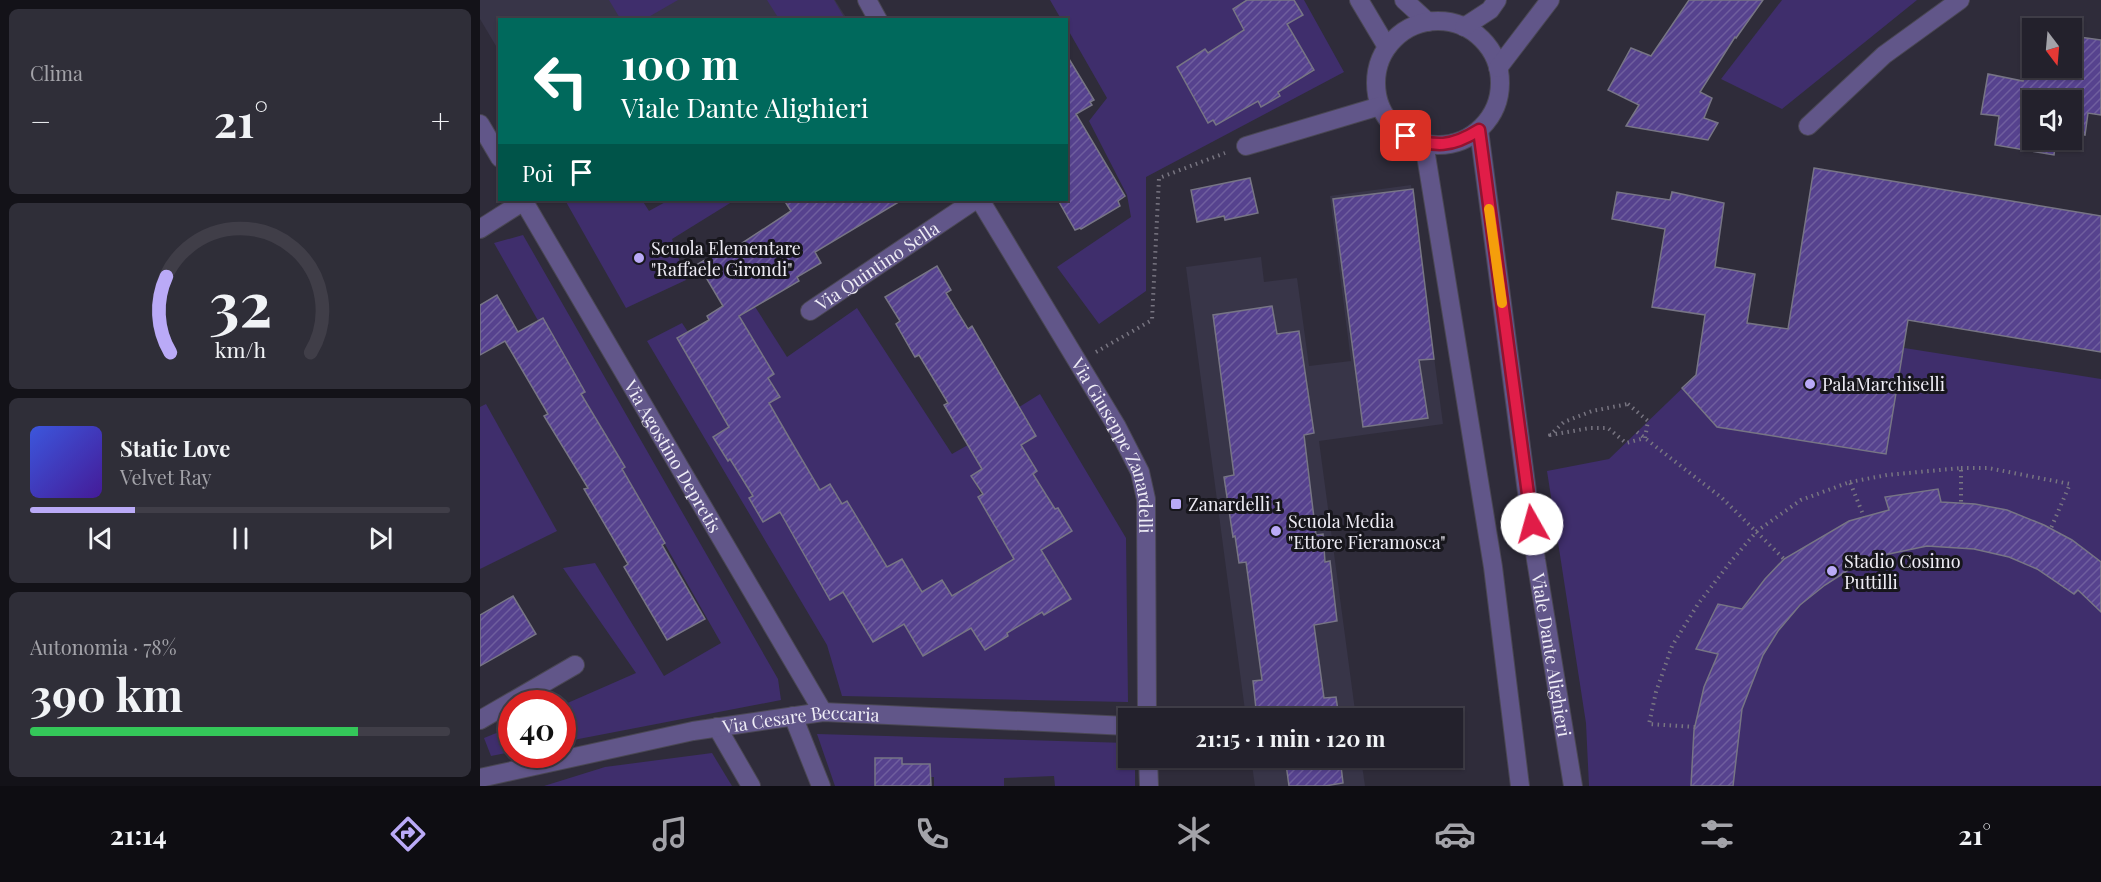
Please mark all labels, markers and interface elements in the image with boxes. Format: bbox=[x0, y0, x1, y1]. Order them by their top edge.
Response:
north arrow bbox=[2022, 18, 2082, 78]
map controls bbox=[2022, 18, 2082, 150]
text: 100 m bbox=[621, 35, 739, 91]
icon: left bbox=[522, 42, 600, 120]
text: Clima bbox=[30, 59, 83, 86]
text: 21° bbox=[214, 89, 268, 149]
text: Viale Dante Alighieri bbox=[621, 89, 869, 125]
button: sound bbox=[2022, 90, 2082, 150]
text: − bbox=[30, 98, 51, 142]
text: + bbox=[431, 98, 450, 142]
pin bbox=[1380, 110, 1431, 161]
icon: arrive bbox=[1389, 119, 1422, 152]
icon: arrive bbox=[565, 156, 598, 189]
text: Poi bbox=[522, 158, 553, 188]
street label: Via Quintino Sella bbox=[810, 216, 944, 317]
place label: Scuola Elementare "Raffaele Girondi" bbox=[651, 236, 801, 281]
marker: Scuola Elementare "Raffaele Girondi" bbox=[632, 251, 646, 265]
text: 32 bbox=[208, 259, 272, 343]
text: km/h bbox=[214, 335, 266, 363]
street label: Via Giuseppe Zanardelli bbox=[1065, 352, 1158, 534]
place label: PalaMarchiselli bbox=[1822, 372, 1945, 396]
street label: Via Agostino Depretis bbox=[619, 375, 727, 537]
marker: PalaMarchiselli bbox=[1803, 377, 1817, 391]
text: Static Love bbox=[120, 433, 230, 463]
text: Velvet Ray bbox=[120, 463, 212, 490]
place label: Zanardelli 1 bbox=[1188, 492, 1282, 516]
position arrow bbox=[1500, 492, 1564, 556]
marker: Zanardelli 1 bbox=[1169, 497, 1183, 511]
place label: Scuola Media "Ettore Fieramosca" bbox=[1288, 509, 1446, 554]
icon: previous bbox=[84, 522, 117, 555]
icon: pause bbox=[224, 522, 257, 555]
icon: next bbox=[364, 522, 397, 555]
marker: Scuola Media "Ettore Fieramosca" bbox=[1269, 524, 1283, 538]
place label: Stadio Cosimo Puttilli bbox=[1844, 549, 1961, 594]
marker: Stadio Cosimo Puttilli bbox=[1825, 564, 1839, 578]
street label: Viale Dante Alighieri bbox=[1526, 571, 1577, 738]
text: Autonomia · 78% bbox=[30, 633, 177, 660]
text: 390 km bbox=[30, 663, 183, 723]
speed limit sign: 40 bbox=[498, 690, 576, 768]
street label: Via Cesare Beccaria bbox=[720, 700, 880, 739]
text: 21:15 · 1 min · 120 m bbox=[1195, 723, 1386, 753]
icon: directions bbox=[387, 813, 429, 855]
icon: music bbox=[649, 813, 691, 855]
icon: phone bbox=[911, 813, 953, 855]
icon: climate bbox=[1173, 813, 1215, 855]
icon: car bbox=[1434, 813, 1476, 855]
icon: filters bbox=[1696, 813, 1738, 855]
text: 21:14 bbox=[110, 816, 167, 852]
text: 21° bbox=[1958, 816, 1991, 852]

